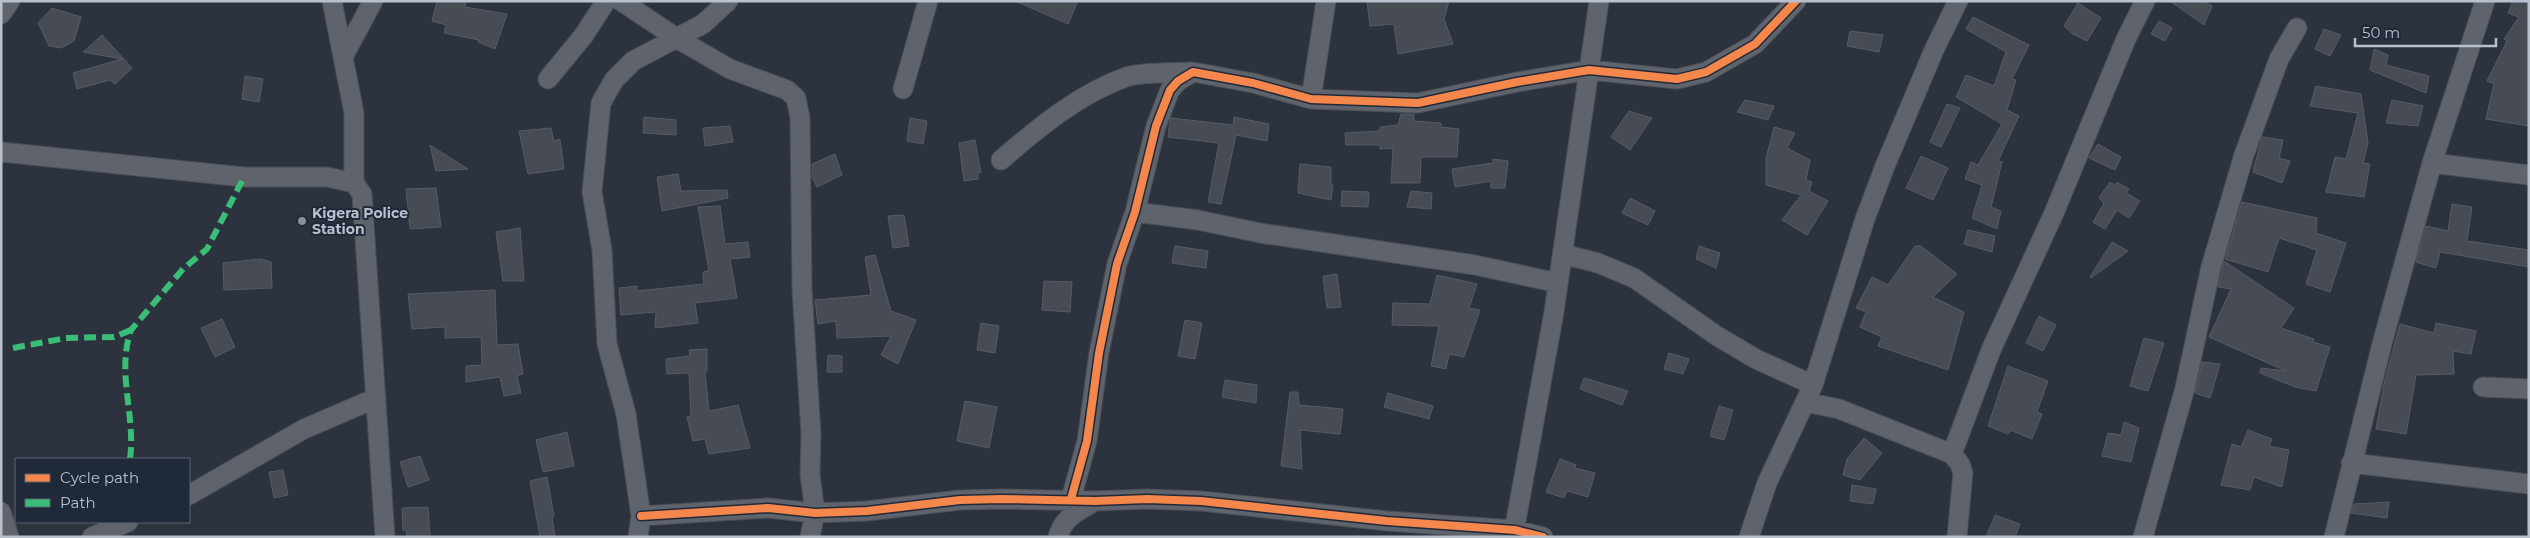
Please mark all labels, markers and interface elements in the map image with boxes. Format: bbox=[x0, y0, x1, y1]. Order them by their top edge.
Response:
scale bar bbox=[2355, 15, 2496, 47]
text: 50 m bbox=[2362, 23, 2400, 42]
place label: Kigera Police Station bbox=[312, 204, 408, 238]
marker: Kigera Police Station bbox=[296, 215, 308, 227]
legend bbox=[15, 458, 190, 523]
text: Cycle path bbox=[60, 468, 139, 487]
text: Path bbox=[60, 493, 96, 512]

